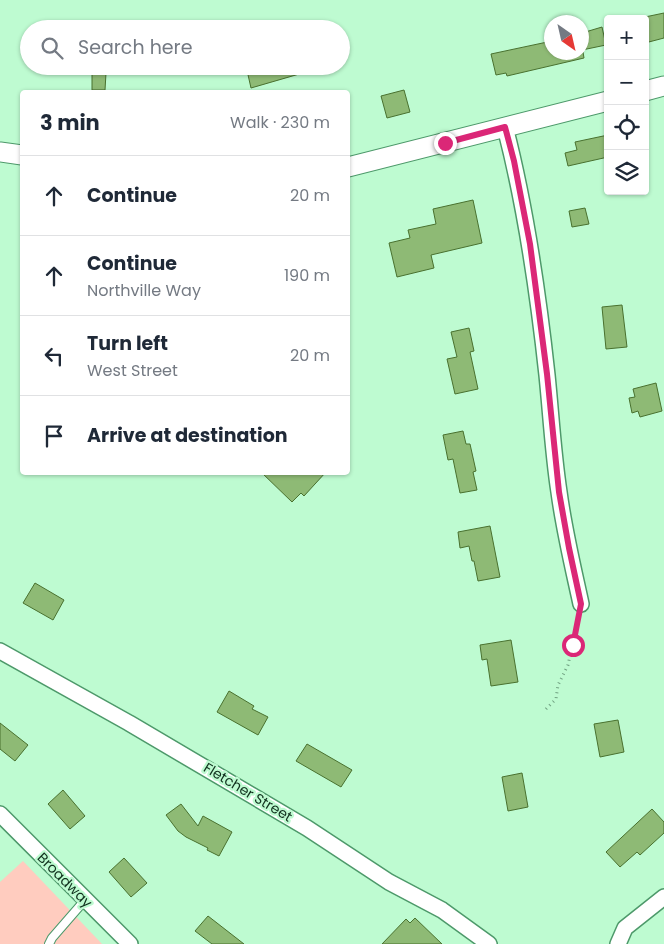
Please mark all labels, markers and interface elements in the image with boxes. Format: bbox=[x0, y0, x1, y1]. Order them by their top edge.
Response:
north arrow bbox=[544, 15, 589, 60]
map controls bbox=[604, 15, 649, 195]
button: + bbox=[604, 15, 649, 60]
search box bbox=[20, 20, 350, 75]
icon: search bbox=[38, 34, 66, 62]
text: Search here bbox=[78, 34, 192, 61]
button: − bbox=[604, 60, 649, 105]
button: locate bbox=[604, 105, 649, 150]
text: 3 min bbox=[40, 108, 100, 137]
text: Walk · 230 m bbox=[230, 111, 330, 134]
route end bbox=[434, 132, 457, 155]
button: layers bbox=[604, 150, 649, 195]
icon: ahead bbox=[40, 182, 68, 210]
text: Continue bbox=[87, 182, 177, 209]
text: 20 m bbox=[290, 184, 330, 207]
text: Continue bbox=[87, 250, 177, 277]
icon: ahead bbox=[40, 262, 68, 290]
text: 190 m bbox=[284, 264, 330, 287]
text: Northville Way bbox=[87, 279, 201, 302]
text: Turn left bbox=[87, 330, 168, 357]
icon: left bbox=[40, 342, 68, 370]
text: 20 m bbox=[290, 344, 330, 367]
text: West Street bbox=[87, 359, 178, 382]
icon: arrive bbox=[40, 422, 68, 450]
text: Arrive at destination bbox=[87, 422, 288, 449]
route start bbox=[562, 634, 585, 657]
street label: Fletcher Street bbox=[200, 758, 296, 826]
street label: Broadway bbox=[33, 848, 97, 912]

